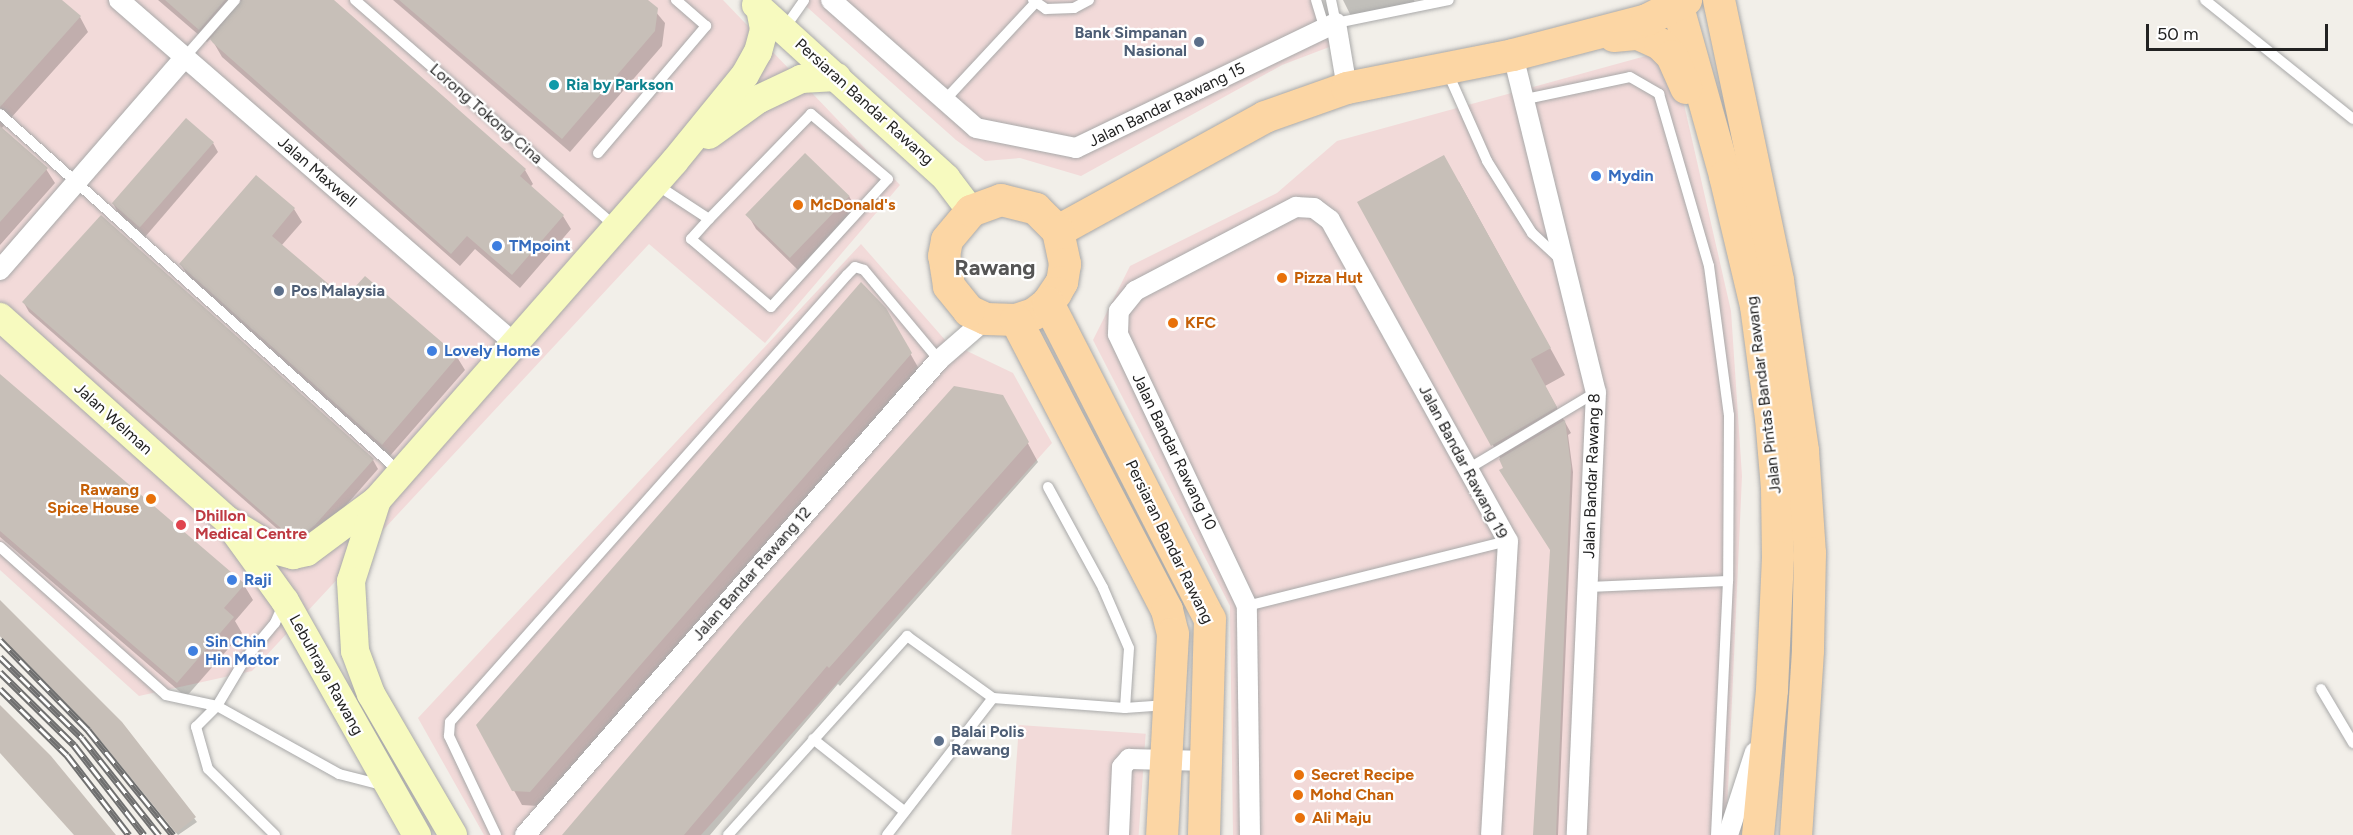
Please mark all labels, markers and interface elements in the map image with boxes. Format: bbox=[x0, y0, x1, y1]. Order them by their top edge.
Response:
scale bar bbox=[2149, 12, 2330, 50]
place label: Bank Simpanan Nasional bbox=[1074, 23, 1187, 61]
text: 50 m bbox=[2157, 23, 2199, 45]
street label: Persiaran Bandar Rawang bbox=[791, 35, 937, 169]
marker: Bank Simpanan Nasional bbox=[1192, 35, 1206, 49]
street label: Jalan Bandar Rawang 15 bbox=[1086, 59, 1248, 151]
street label: Lorong Tokong Cina bbox=[426, 60, 546, 168]
place label: Ria by Parkson bbox=[566, 75, 674, 95]
marker: Ria by Parkson bbox=[547, 78, 561, 92]
street label: Jalan Maxwell bbox=[274, 132, 360, 212]
place label: Mydin bbox=[1608, 166, 1653, 186]
marker: Mydin bbox=[1589, 169, 1603, 183]
place label: McDonald's bbox=[810, 195, 895, 215]
marker: McDonald's bbox=[791, 198, 805, 212]
place label: TMpoint bbox=[509, 236, 571, 256]
marker: TMpoint bbox=[490, 239, 504, 253]
district label: Rawang bbox=[954, 255, 1036, 281]
place label: Pizza Hut bbox=[1294, 268, 1363, 288]
marker: Pizza Hut bbox=[1275, 271, 1289, 285]
place label: Pos Malaysia bbox=[291, 281, 385, 301]
marker: Pos Malaysia bbox=[272, 284, 286, 298]
street label: Jalan Pintas Bandar Rawang bbox=[1742, 295, 1786, 495]
place label: KFC bbox=[1185, 313, 1216, 333]
marker: KFC bbox=[1166, 316, 1180, 330]
place label: Lovely Home bbox=[444, 341, 540, 361]
marker: Lovely Home bbox=[425, 344, 439, 358]
street label: Jalan Bandar Rawang 10 bbox=[1128, 370, 1220, 534]
street label: Jalan Welman bbox=[70, 379, 156, 459]
street label: Jalan Bandar Rawang 19 bbox=[1414, 382, 1512, 542]
street label: Jalan Bandar Rawang 8 bbox=[1580, 393, 1604, 559]
street label: Persiaran Bandar Rawang bbox=[1121, 457, 1217, 627]
place label: Rawang Spice House bbox=[47, 480, 139, 518]
marker: Rawang Spice House bbox=[144, 492, 158, 506]
street label: Jalan Bandar Rawang 12 bbox=[689, 503, 815, 645]
place label: Dhillon Medical Centre bbox=[195, 506, 307, 544]
marker: Dhillon Medical Centre bbox=[172, 516, 190, 534]
place label: Raji bbox=[244, 570, 272, 590]
marker: Raji bbox=[225, 573, 239, 587]
street label: Lebuhraya Rawang bbox=[285, 611, 367, 739]
place label: Sin Chin Hin Motor bbox=[205, 632, 279, 670]
marker: Sin Chin Hin Motor bbox=[186, 644, 200, 658]
place label: Balai Polis Rawang bbox=[951, 722, 1024, 760]
marker: Balai Polis Rawang bbox=[932, 734, 946, 748]
place label: Secret Recipe bbox=[1311, 765, 1414, 785]
marker: Secret Recipe bbox=[1292, 768, 1306, 782]
place label: Mohd Chan bbox=[1310, 785, 1394, 805]
marker: Mohd Chan bbox=[1291, 788, 1305, 802]
place label: Ali Maju bbox=[1312, 808, 1371, 828]
marker: Ali Maju bbox=[1293, 811, 1307, 825]

